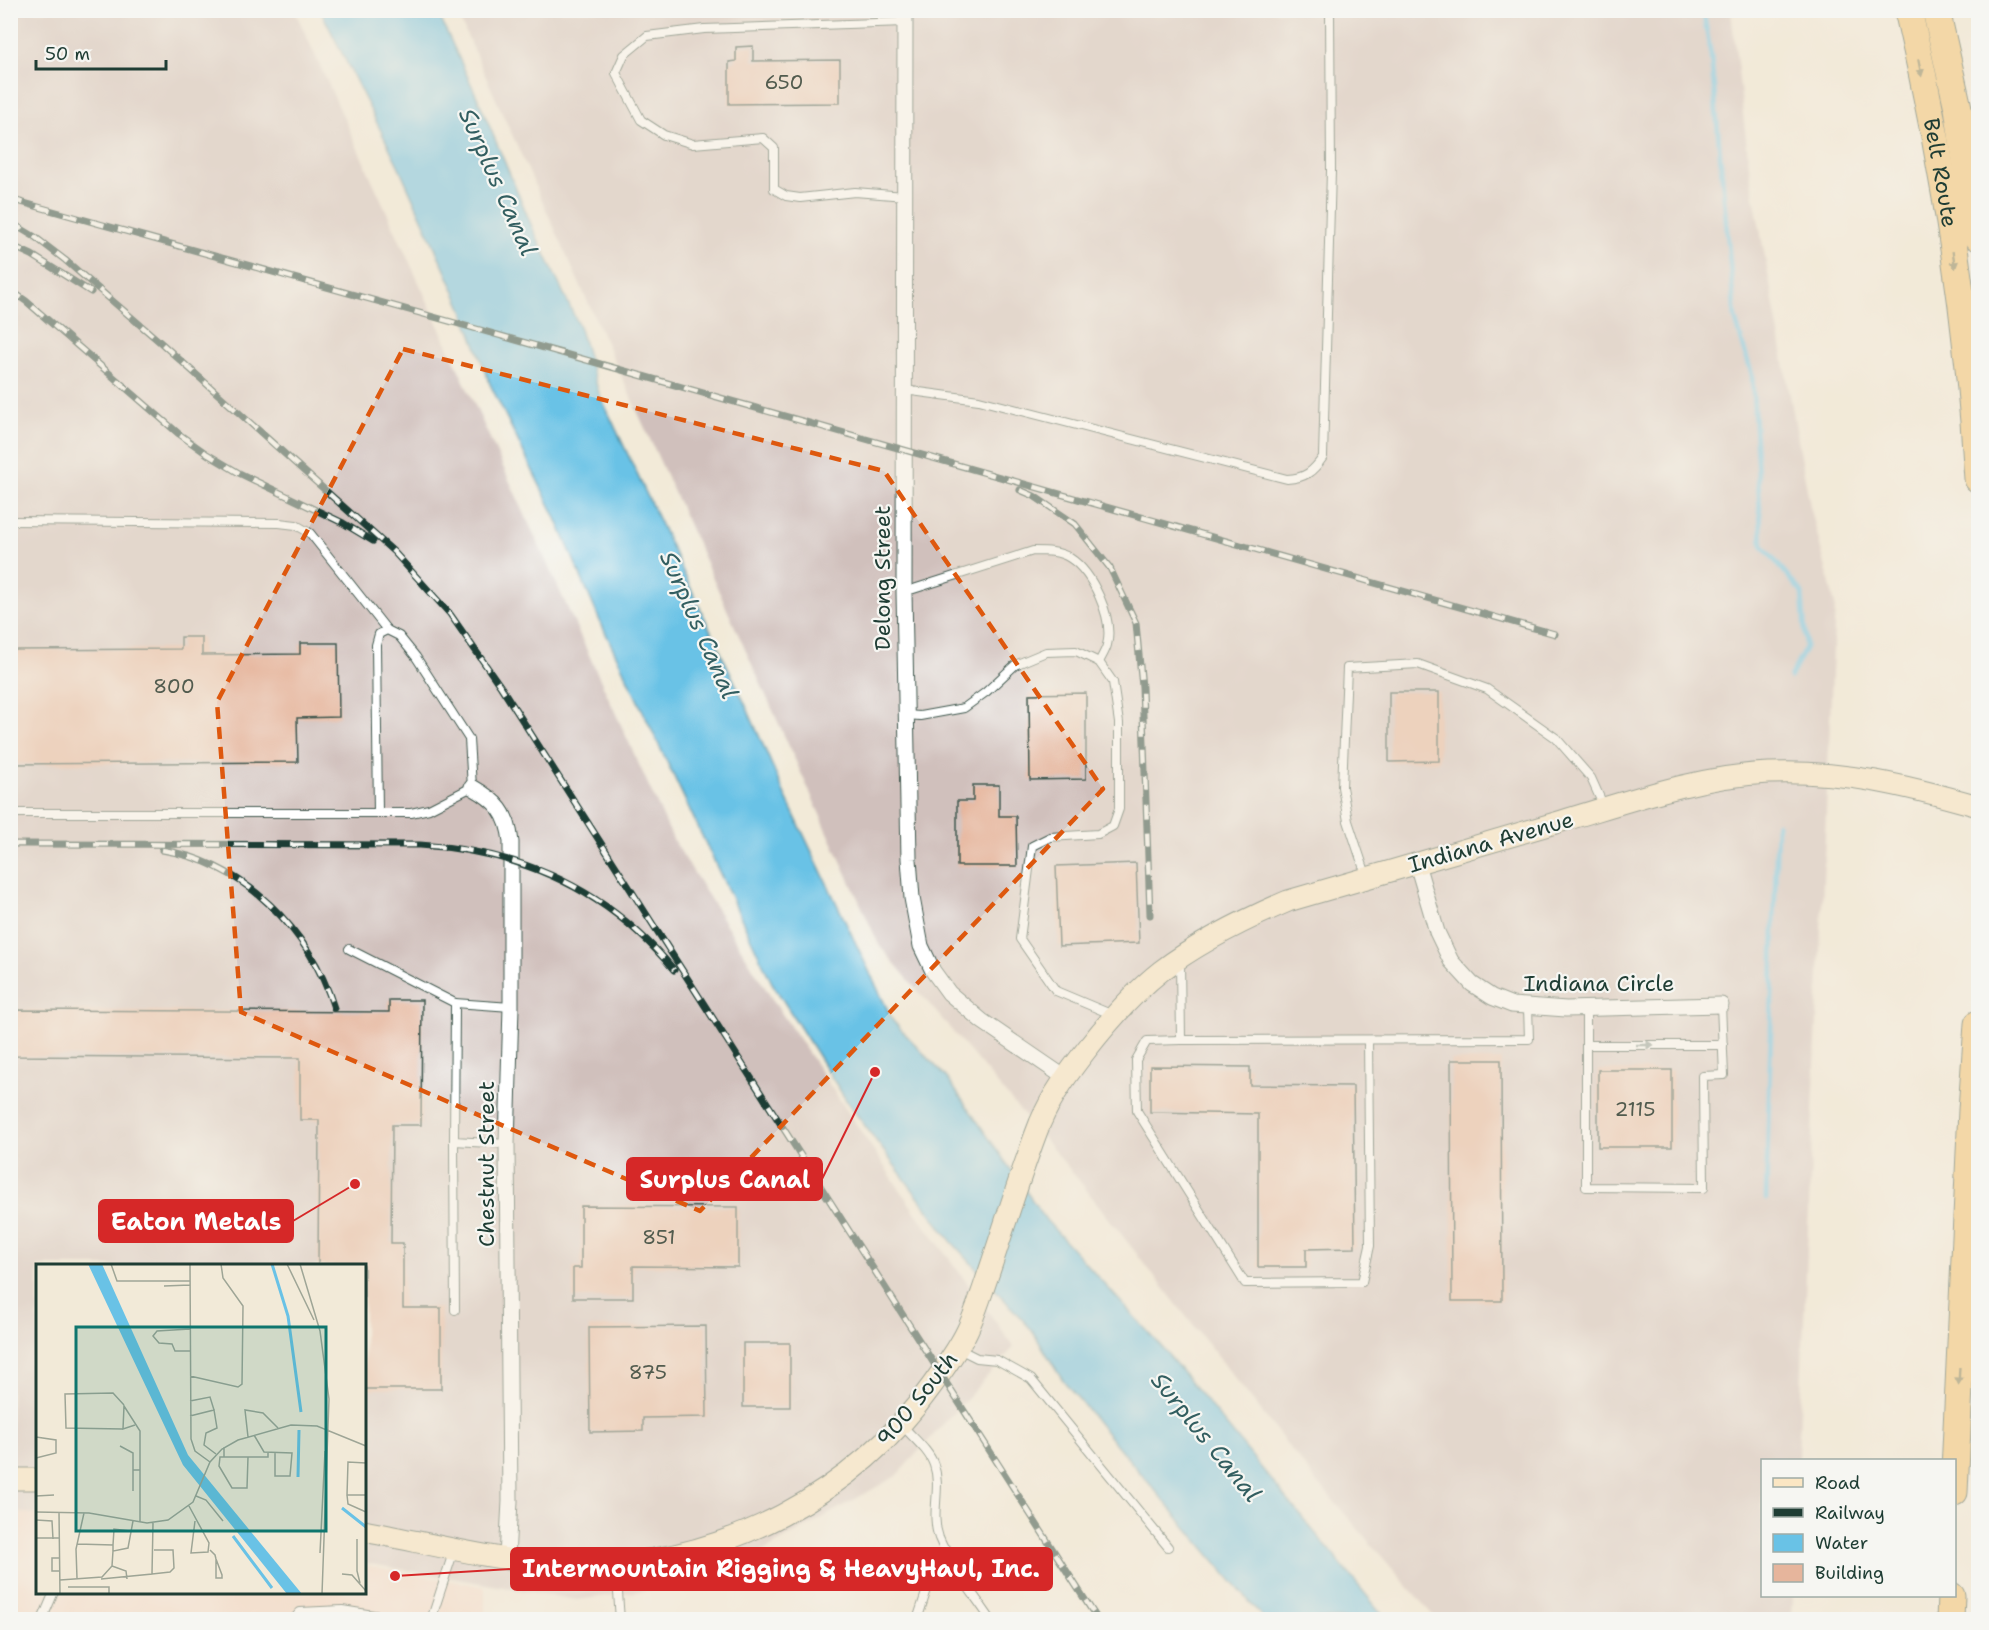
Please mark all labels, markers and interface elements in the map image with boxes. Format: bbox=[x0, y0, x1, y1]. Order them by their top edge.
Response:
scale bar bbox=[36, 33, 166, 71]
text: 50 m bbox=[45, 42, 90, 66]
one-way arrow bbox=[1916, 58, 1925, 77]
house number: 650 bbox=[764, 69, 804, 95]
water label: Surplus Canal bbox=[451, 103, 545, 261]
street label: Belt Route bbox=[1917, 115, 1965, 229]
one-way arrow bbox=[1950, 250, 1959, 269]
street label: Delong Street bbox=[868, 505, 897, 651]
water label: Surplus Canal bbox=[652, 546, 746, 704]
house number: 800 bbox=[153, 673, 195, 699]
street label: Indiana Avenue bbox=[1405, 805, 1577, 879]
street label: Indiana Circle bbox=[1524, 969, 1674, 998]
one-way arrow bbox=[1635, 1040, 1654, 1050]
street label: Chestnut Street bbox=[472, 1081, 501, 1247]
house number: 2115 bbox=[1615, 1096, 1655, 1122]
callout: Surplus Canal bbox=[627, 1158, 822, 1200]
text: Surplus Canal bbox=[640, 1164, 810, 1196]
callout: Eaton Metals bbox=[99, 1200, 293, 1242]
text: Eaton Metals bbox=[111, 1206, 281, 1238]
house number: 851 bbox=[642, 1224, 676, 1250]
inset map bbox=[36, 1264, 366, 1594]
street label: 900 South bbox=[870, 1346, 964, 1452]
house number: 875 bbox=[629, 1359, 667, 1385]
water label: Surplus Canal bbox=[1144, 1365, 1268, 1509]
one-way arrow bbox=[1955, 1367, 1964, 1386]
legend bbox=[1761, 1459, 1956, 1597]
text: Road bbox=[1815, 1471, 1860, 1495]
text: Railway bbox=[1815, 1501, 1885, 1525]
text: Water bbox=[1815, 1531, 1868, 1555]
callout: Intermountain Rigging & HeavyHaul, Inc. bbox=[511, 1548, 1052, 1590]
text: Intermountain Rigging & HeavyHaul, Inc. bbox=[522, 1553, 1040, 1585]
text: Building bbox=[1815, 1561, 1884, 1585]

